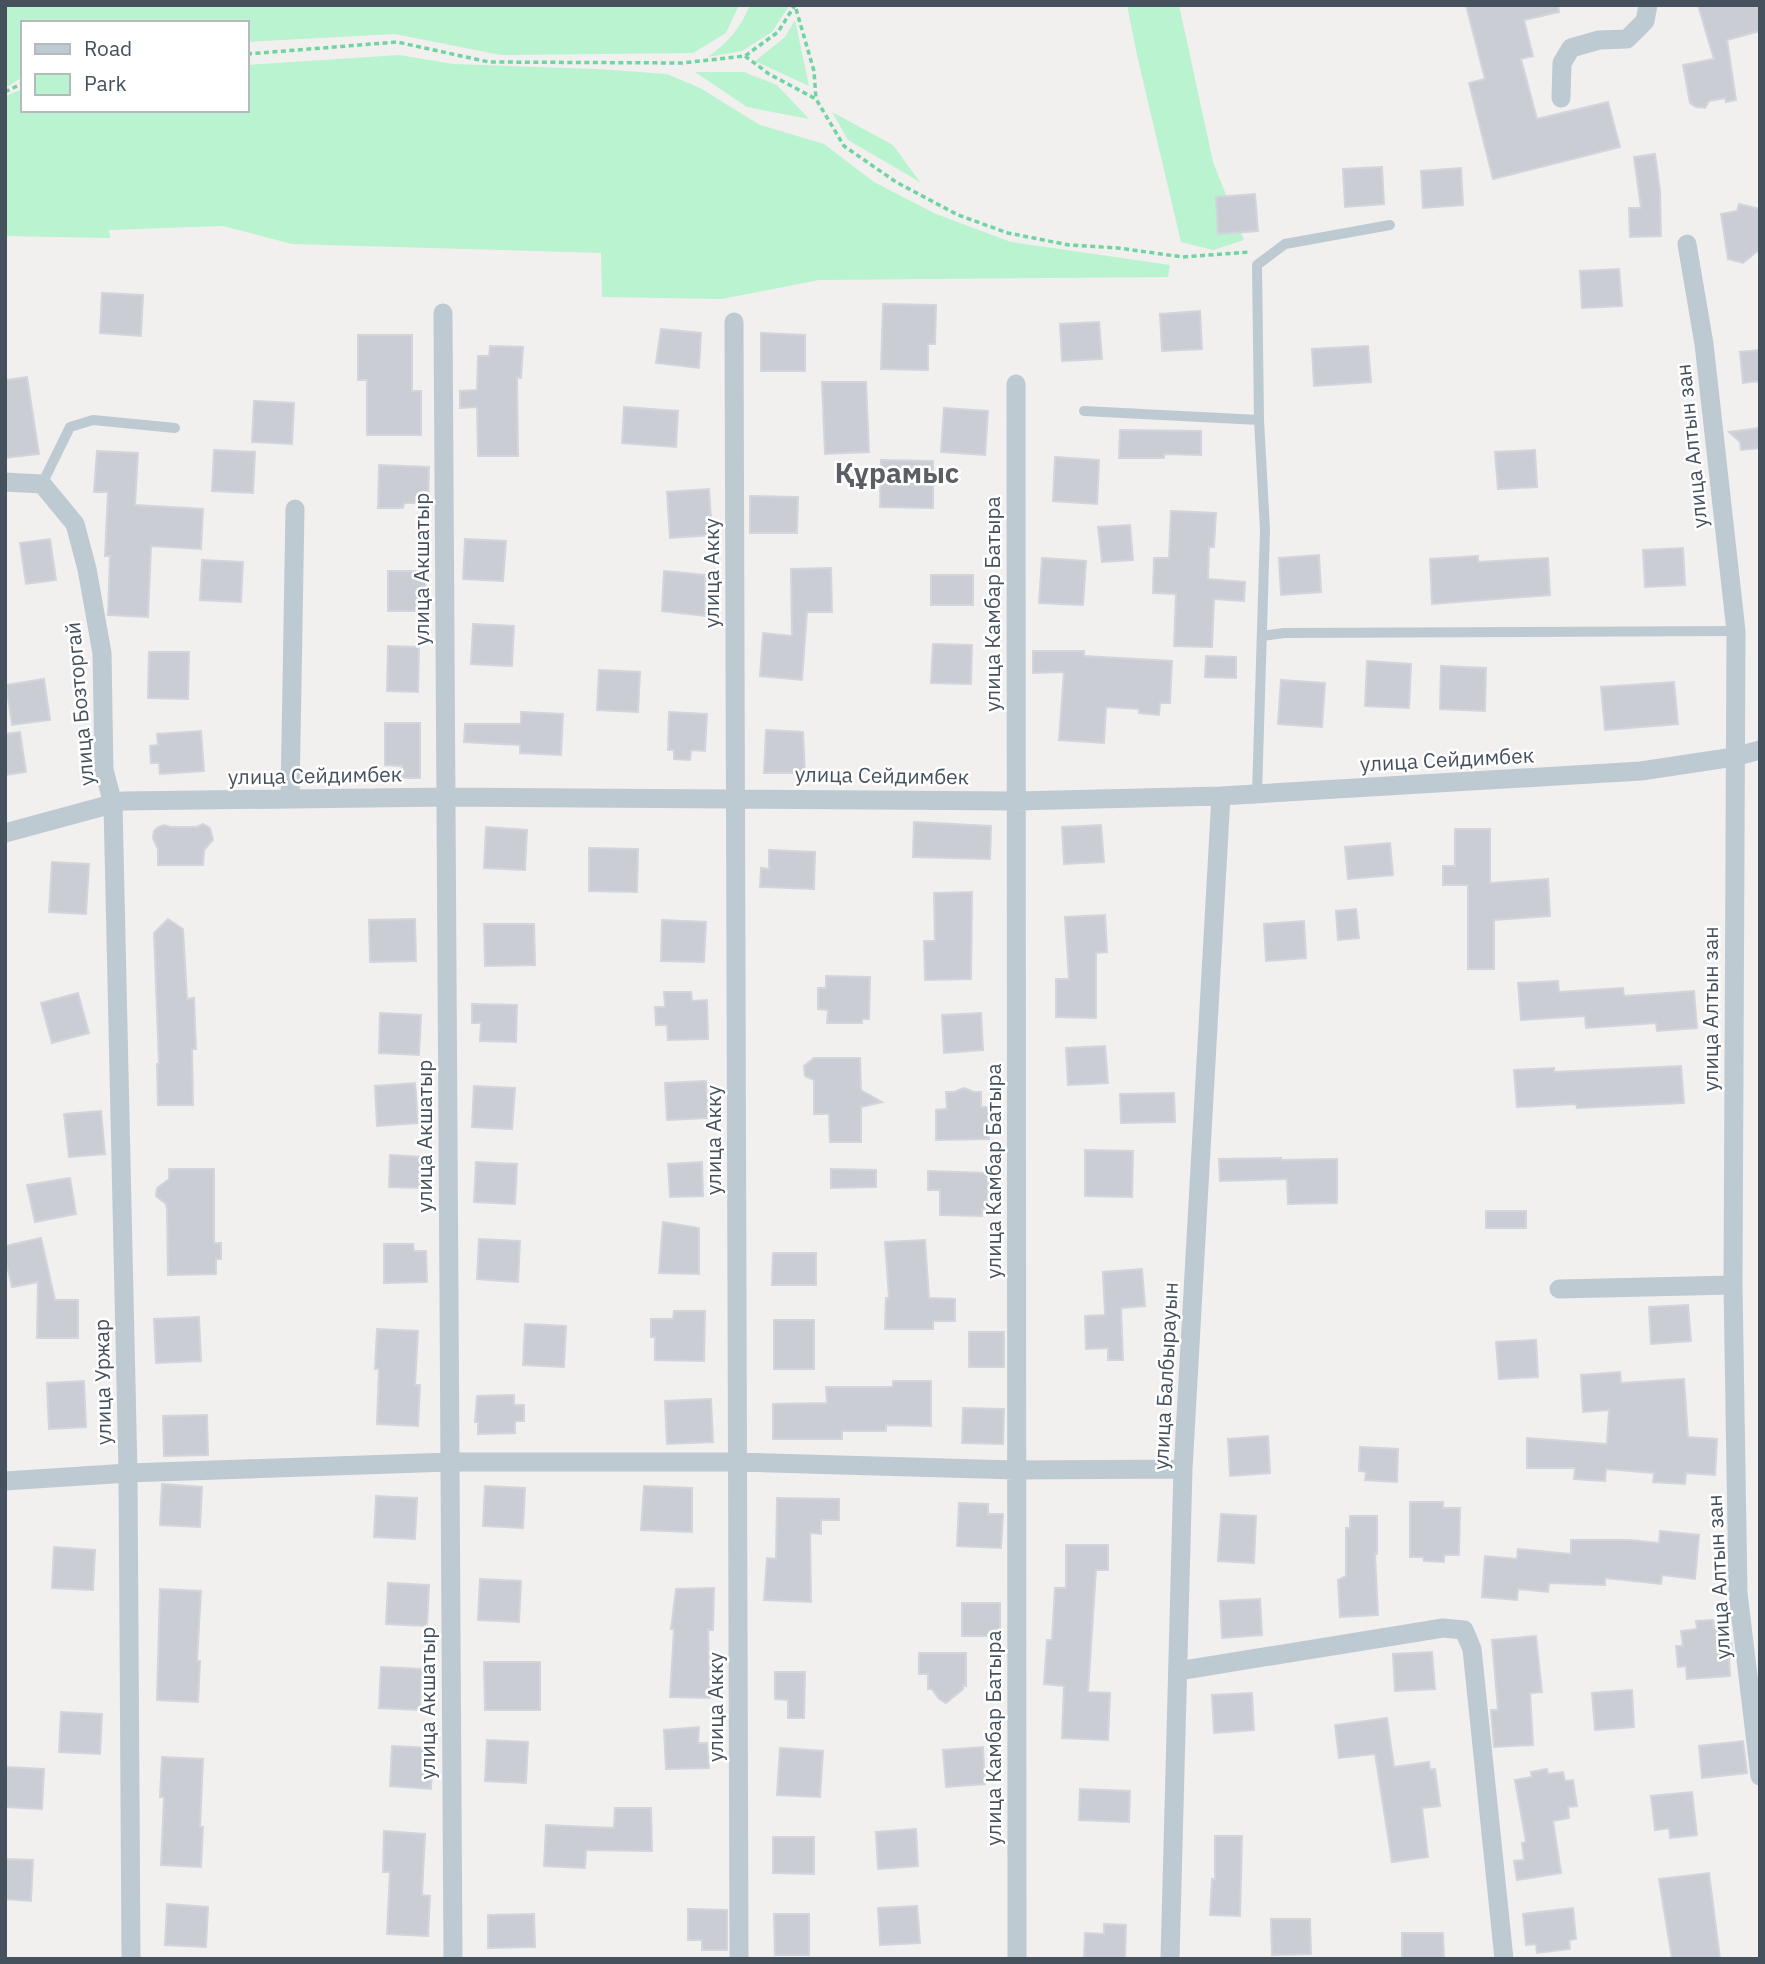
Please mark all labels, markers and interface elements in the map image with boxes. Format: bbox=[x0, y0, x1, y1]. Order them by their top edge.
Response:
legend bbox=[21, 21, 248, 112]
text: Road bbox=[84, 34, 132, 62]
text: Park bbox=[84, 69, 127, 97]
street label: улица Алтын зан bbox=[1668, 363, 1714, 530]
district label: Құрамыс bbox=[835, 454, 959, 491]
street label: улица Акшатыр bbox=[407, 492, 435, 646]
street label: улица Камбар Батыра bbox=[978, 496, 1006, 712]
street label: улица Акку bbox=[697, 517, 725, 628]
street label: улица Бозторгай bbox=[58, 621, 100, 787]
street label: улица Сейдимбек bbox=[1359, 740, 1535, 778]
street label: улица Сейдимбек bbox=[228, 759, 402, 791]
street label: улица Сейдимбек bbox=[795, 759, 969, 791]
street label: улица Алтын зан bbox=[1696, 926, 1724, 1092]
street label: улица Акшатыр bbox=[410, 1059, 438, 1213]
street label: улица Камбар Батыра bbox=[979, 1063, 1007, 1279]
street label: улица Акку bbox=[699, 1084, 727, 1195]
street label: улица Балбырауын bbox=[1146, 1281, 1184, 1471]
street label: улица Уржар bbox=[87, 1319, 117, 1445]
street label: улица Алтын зан bbox=[1700, 1494, 1736, 1660]
street label: улица Акшатыр bbox=[413, 1626, 441, 1780]
street label: улица Камбар Батыра bbox=[979, 1630, 1007, 1846]
street label: улица Акку bbox=[701, 1651, 729, 1762]

